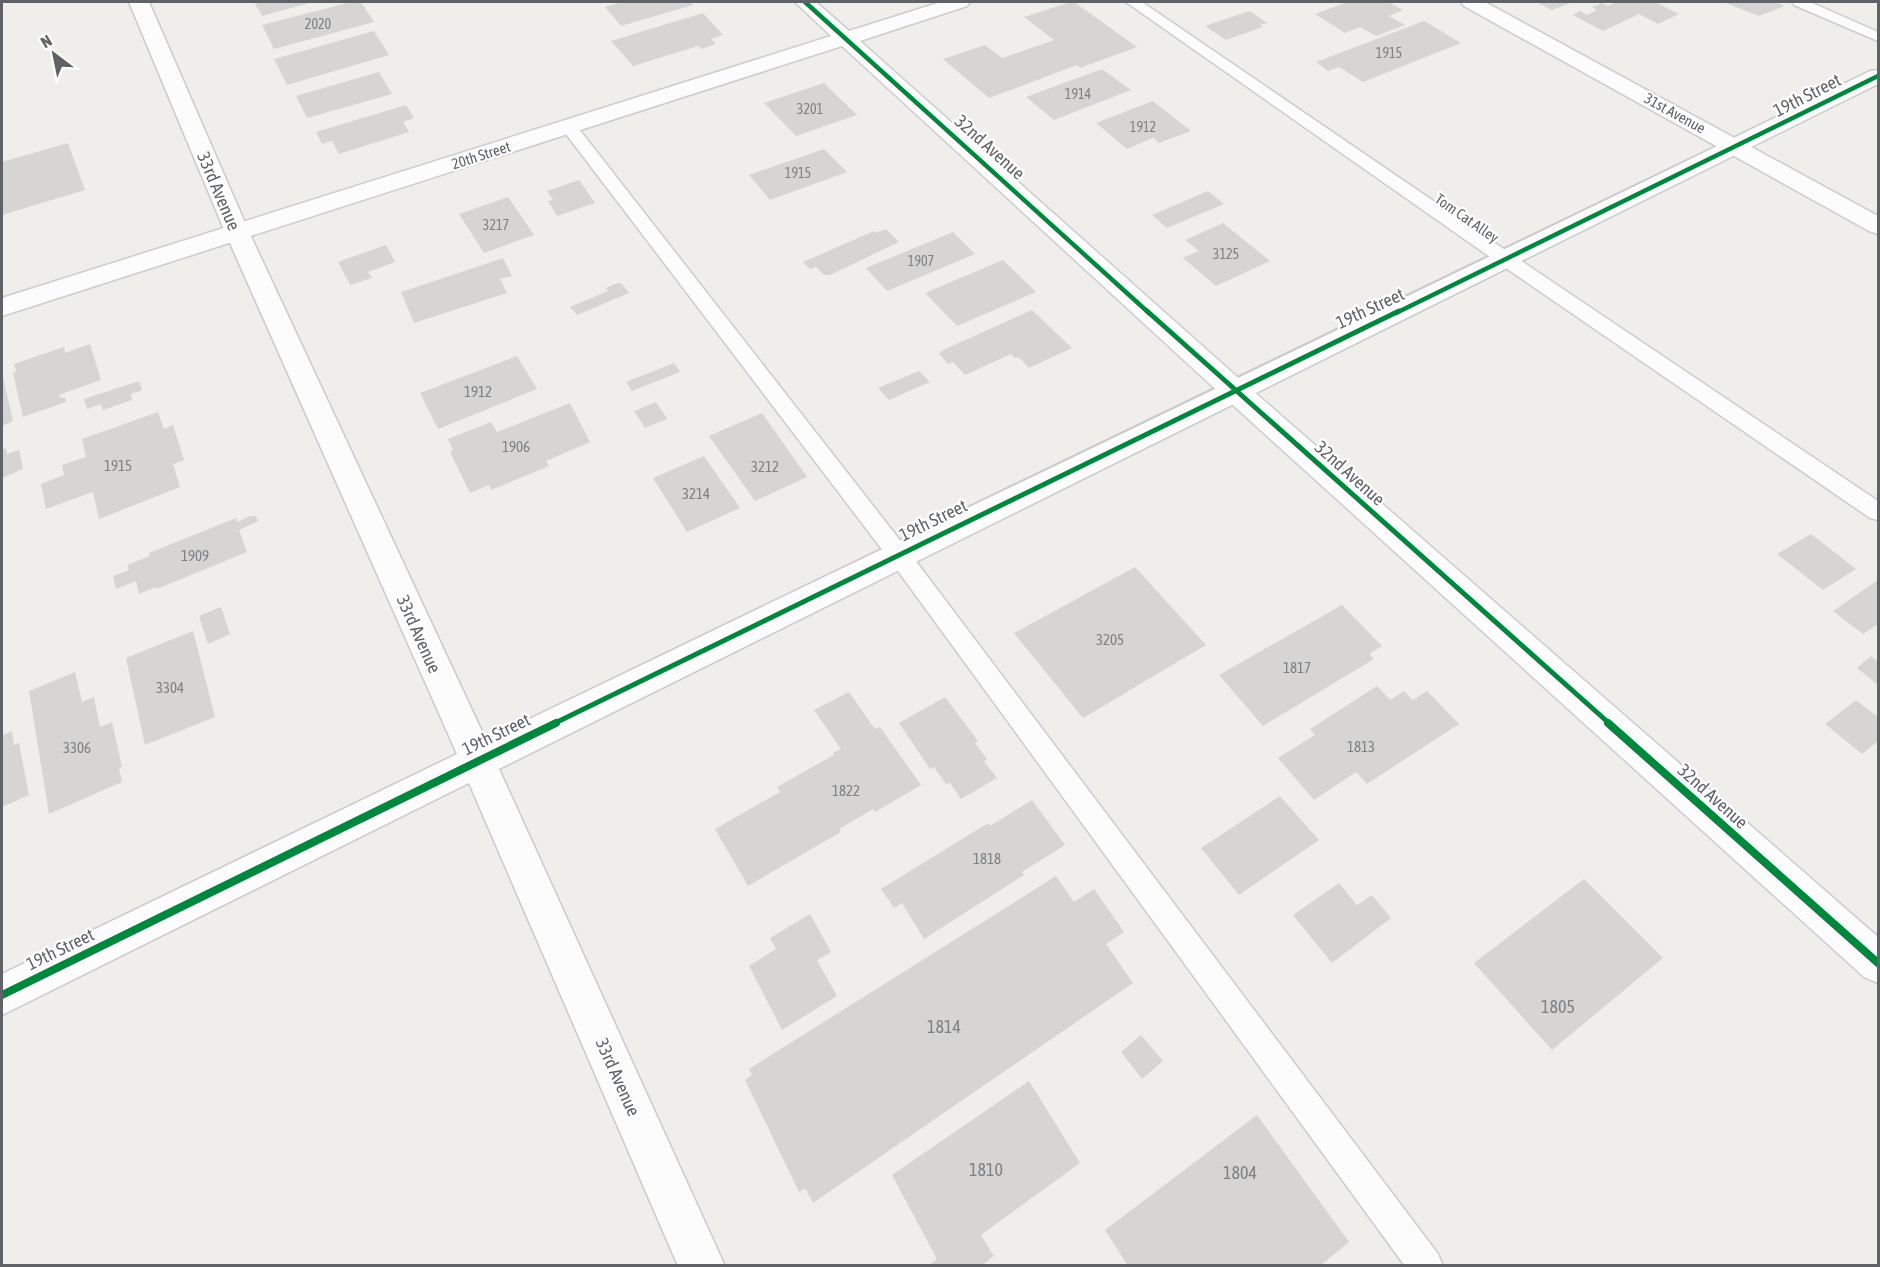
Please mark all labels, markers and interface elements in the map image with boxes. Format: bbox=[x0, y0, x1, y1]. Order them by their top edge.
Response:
house number: 2020 bbox=[305, 16, 332, 32]
north arrow bbox=[24, 24, 84, 84]
text: N bbox=[37, 31, 55, 51]
house number: 1915 bbox=[1376, 45, 1402, 61]
street label: 19th Street bbox=[1770, 69, 1844, 121]
house number: 1914 bbox=[1065, 86, 1092, 102]
street label: 31st Avenue bbox=[1641, 89, 1709, 137]
house number: 3201 bbox=[797, 101, 823, 117]
street label: 32nd Avenue bbox=[951, 110, 1029, 184]
house number: 1912 bbox=[1130, 119, 1156, 135]
street label: 20th Street bbox=[450, 138, 512, 172]
street label: 33rd Avenue bbox=[193, 149, 245, 233]
house number: 1915 bbox=[785, 165, 811, 181]
street label: Tom Cat Alley bbox=[1432, 190, 1502, 246]
house number: 3217 bbox=[483, 217, 509, 233]
house number: 3125 bbox=[1213, 246, 1239, 262]
house number: 1907 bbox=[908, 253, 934, 269]
street label: 19th Street bbox=[1333, 283, 1407, 333]
house number: 1912 bbox=[464, 383, 492, 400]
street label: 32nd Avenue bbox=[1311, 436, 1389, 510]
house number: 1906 bbox=[502, 438, 530, 455]
house number: 1915 bbox=[104, 457, 132, 474]
house number: 3212 bbox=[751, 458, 779, 475]
house number: 3214 bbox=[682, 485, 710, 502]
street label: 19th Street bbox=[896, 495, 970, 545]
house number: 1909 bbox=[181, 547, 209, 564]
street label: 33rd Avenue bbox=[393, 592, 445, 676]
house number: 3205 bbox=[1096, 631, 1124, 648]
house number: 1817 bbox=[1283, 659, 1311, 676]
house number: 3304 bbox=[156, 679, 184, 696]
street label: 19th Street bbox=[459, 709, 533, 759]
house number: 1813 bbox=[1347, 738, 1375, 755]
house number: 3306 bbox=[63, 739, 91, 756]
street label: 32nd Avenue bbox=[1674, 759, 1752, 833]
house number: 1822 bbox=[832, 782, 860, 799]
house number: 1818 bbox=[973, 850, 1001, 867]
street label: 19th Street bbox=[23, 924, 97, 974]
house number: 1805 bbox=[1541, 996, 1575, 1017]
house number: 1814 bbox=[927, 1016, 961, 1037]
street label: 33rd Avenue bbox=[592, 1035, 644, 1119]
house number: 1810 bbox=[969, 1159, 1003, 1180]
house number: 1804 bbox=[1223, 1162, 1257, 1183]

